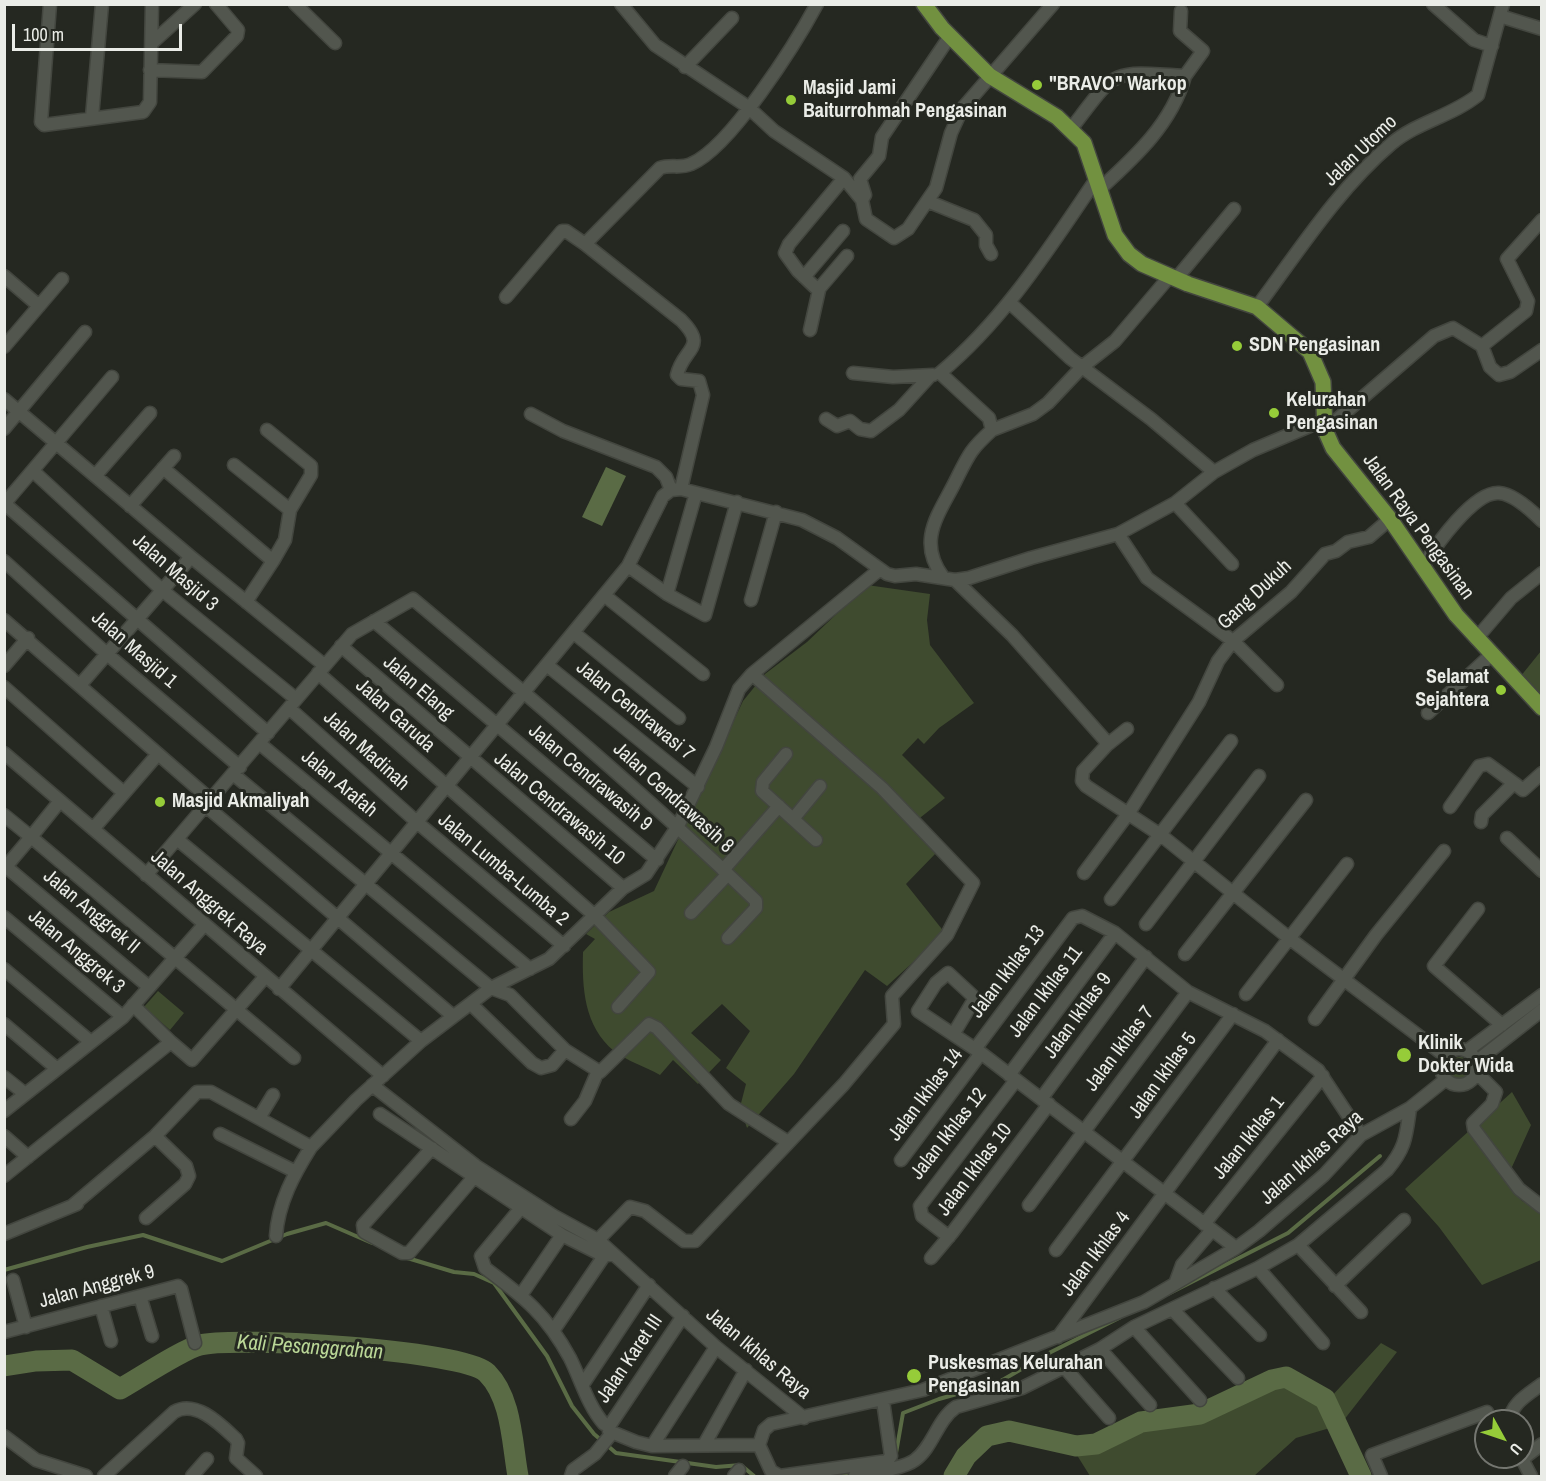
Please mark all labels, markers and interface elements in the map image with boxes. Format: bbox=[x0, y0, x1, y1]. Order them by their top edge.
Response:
scale bar bbox=[15, 12, 184, 50]
text: 100 m bbox=[23, 22, 64, 47]
place label: "BRAVO" Warkop bbox=[1049, 73, 1187, 97]
place label: Masjid Jami Baiturrohmah Pengasinan bbox=[803, 77, 1007, 124]
marker: "BRAVO" Warkop bbox=[1030, 78, 1044, 92]
marker: Masjid Jami Baiturrohmah Pengasinan bbox=[784, 93, 798, 107]
street label: Jalan Utomo bbox=[1320, 110, 1402, 192]
place label: SDN Pengasinan bbox=[1249, 334, 1380, 358]
marker: SDN Pengasinan bbox=[1230, 339, 1244, 353]
place label: Kelurahan Pengasinan bbox=[1286, 389, 1378, 436]
marker: Kelurahan Pengasinan bbox=[1267, 406, 1281, 420]
street label: Jalan Raya Pengasinan bbox=[1357, 450, 1479, 604]
street label: Jalan Masjid 3 bbox=[127, 529, 223, 617]
street label: Gang Dukuh bbox=[1213, 555, 1297, 635]
street label: Jalan Masjid 1 bbox=[86, 606, 182, 694]
street label: Jalan Elang bbox=[378, 651, 458, 725]
street label: Jalan Cendrawasi 7 bbox=[571, 656, 699, 766]
place label: Selamat Sejahtera bbox=[1415, 666, 1489, 713]
street label: Jalan Garuda bbox=[350, 674, 440, 758]
marker: Selamat Sejahtera bbox=[1494, 683, 1508, 697]
street label: Jalan Madinah bbox=[318, 706, 414, 796]
street label: Jalan Cendrawasih 9 bbox=[523, 719, 657, 837]
street label: Jalan Cendrawasih 8 bbox=[608, 738, 738, 858]
street label: Jalan Arafah bbox=[296, 745, 382, 823]
street label: Jalan Cendrawasih 10 bbox=[489, 747, 629, 871]
place label: Masjid Akmaliyah bbox=[172, 790, 310, 814]
marker: Masjid Akmaliyah bbox=[153, 795, 167, 809]
street label: Jalan Lumba-Lumba 2 bbox=[433, 808, 573, 932]
street label: Jalan Anggrek Raya bbox=[145, 846, 273, 960]
street label: Jalan Anggrek II bbox=[38, 865, 144, 959]
street label: Jalan Anggrek 3 bbox=[23, 905, 129, 999]
street label: Jalan Ikhlas 13 bbox=[965, 921, 1051, 1023]
street label: Jalan Ikhlas 11 bbox=[1004, 942, 1088, 1042]
street label: Jalan Ikhlas 9 bbox=[1039, 968, 1117, 1064]
street label: Jalan Ikhlas 7 bbox=[1080, 1002, 1160, 1096]
street label: Jalan Ikhlas 5 bbox=[1124, 1028, 1202, 1124]
place label: Klinik Dokter Wida bbox=[1418, 1032, 1514, 1079]
street label: Jalan Ikhlas 14 bbox=[883, 1044, 969, 1146]
marker: Klinik Dokter Wida bbox=[1395, 1046, 1413, 1064]
street label: Jalan Ikhlas 12 bbox=[906, 1084, 992, 1184]
street label: Jalan Ikhlas 1 bbox=[1208, 1091, 1290, 1185]
street label: Jalan Ikhlas Raya bbox=[1256, 1106, 1368, 1210]
street label: Jalan Ikhlas 10 bbox=[932, 1119, 1018, 1221]
street label: Jalan Ikhlas 4 bbox=[1056, 1207, 1136, 1301]
street label: Jalan Anggrek 9 bbox=[37, 1260, 157, 1314]
street label: Jalan Ikhlas Raya bbox=[701, 1303, 815, 1405]
street label: Jalan Karet III bbox=[592, 1310, 668, 1408]
water label: Kali Pesanggrahan bbox=[236, 1330, 384, 1366]
place label: Puskesmas Kelurahan Pengasinan bbox=[928, 1352, 1103, 1399]
marker: Puskesmas Kelurahan Pengasinan bbox=[905, 1367, 923, 1385]
north arrow bbox=[1474, 1409, 1534, 1469]
text: U bbox=[1505, 1439, 1528, 1460]

